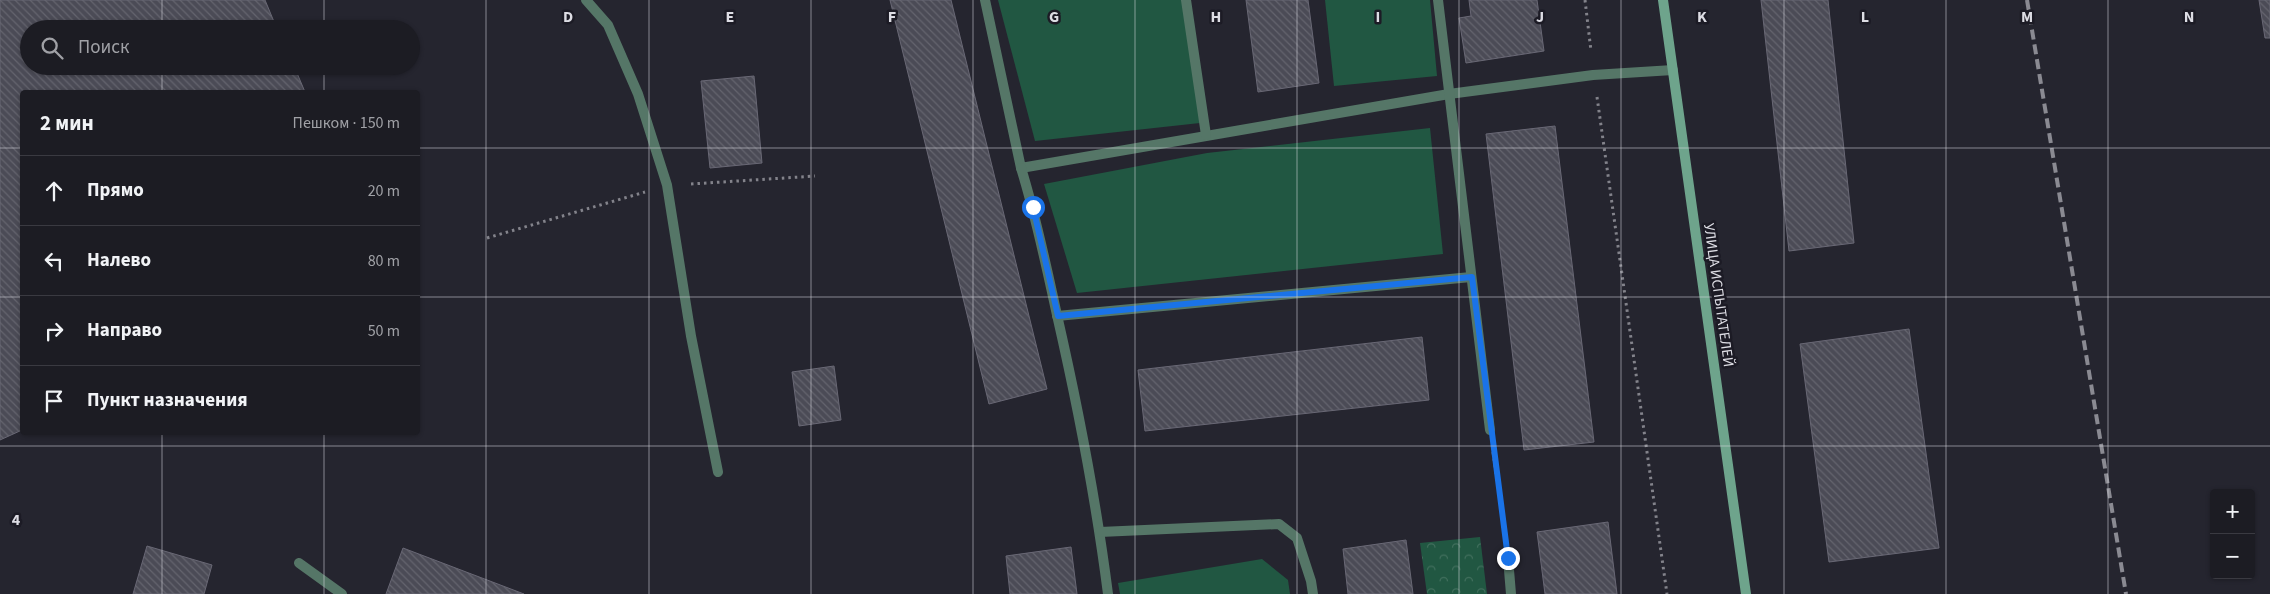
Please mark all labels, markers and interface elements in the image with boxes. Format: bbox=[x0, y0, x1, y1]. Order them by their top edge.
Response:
text: D bbox=[563, 6, 573, 28]
text: E bbox=[726, 6, 734, 28]
text: F bbox=[888, 6, 896, 28]
text: G bbox=[1049, 6, 1059, 28]
text: H bbox=[1211, 6, 1221, 28]
text: I bbox=[1376, 6, 1380, 28]
text: J bbox=[1536, 6, 1544, 28]
text: K bbox=[1697, 6, 1707, 28]
text: L bbox=[1861, 6, 1869, 28]
text: M bbox=[2021, 6, 2033, 28]
text: N bbox=[2184, 6, 2194, 28]
search box bbox=[20, 20, 420, 75]
icon: search bbox=[38, 34, 66, 62]
text: Поиск bbox=[78, 34, 129, 61]
text: 2 мин bbox=[40, 108, 94, 138]
text: Пешком · 150 m bbox=[293, 112, 400, 134]
icon: ahead bbox=[40, 177, 68, 205]
text: Прямо bbox=[87, 177, 144, 204]
text: 20 m bbox=[368, 180, 400, 202]
route start bbox=[1022, 196, 1045, 219]
street label: УЛИЦА ИСПЫТАТЕЛЕЙ bbox=[1698, 222, 1739, 368]
icon: left bbox=[40, 247, 68, 275]
text: Налево bbox=[87, 247, 151, 274]
text: 80 m bbox=[368, 250, 400, 272]
icon: right bbox=[40, 317, 68, 345]
text: Направо bbox=[87, 317, 162, 344]
text: 50 m bbox=[368, 320, 400, 342]
icon: arrive bbox=[40, 387, 68, 415]
text: Пункт назначения bbox=[87, 387, 248, 414]
map controls bbox=[2210, 489, 2255, 579]
button: + bbox=[2210, 489, 2255, 534]
text: 4 bbox=[12, 509, 21, 531]
button: − bbox=[2210, 534, 2255, 579]
route end bbox=[1497, 547, 1520, 570]

